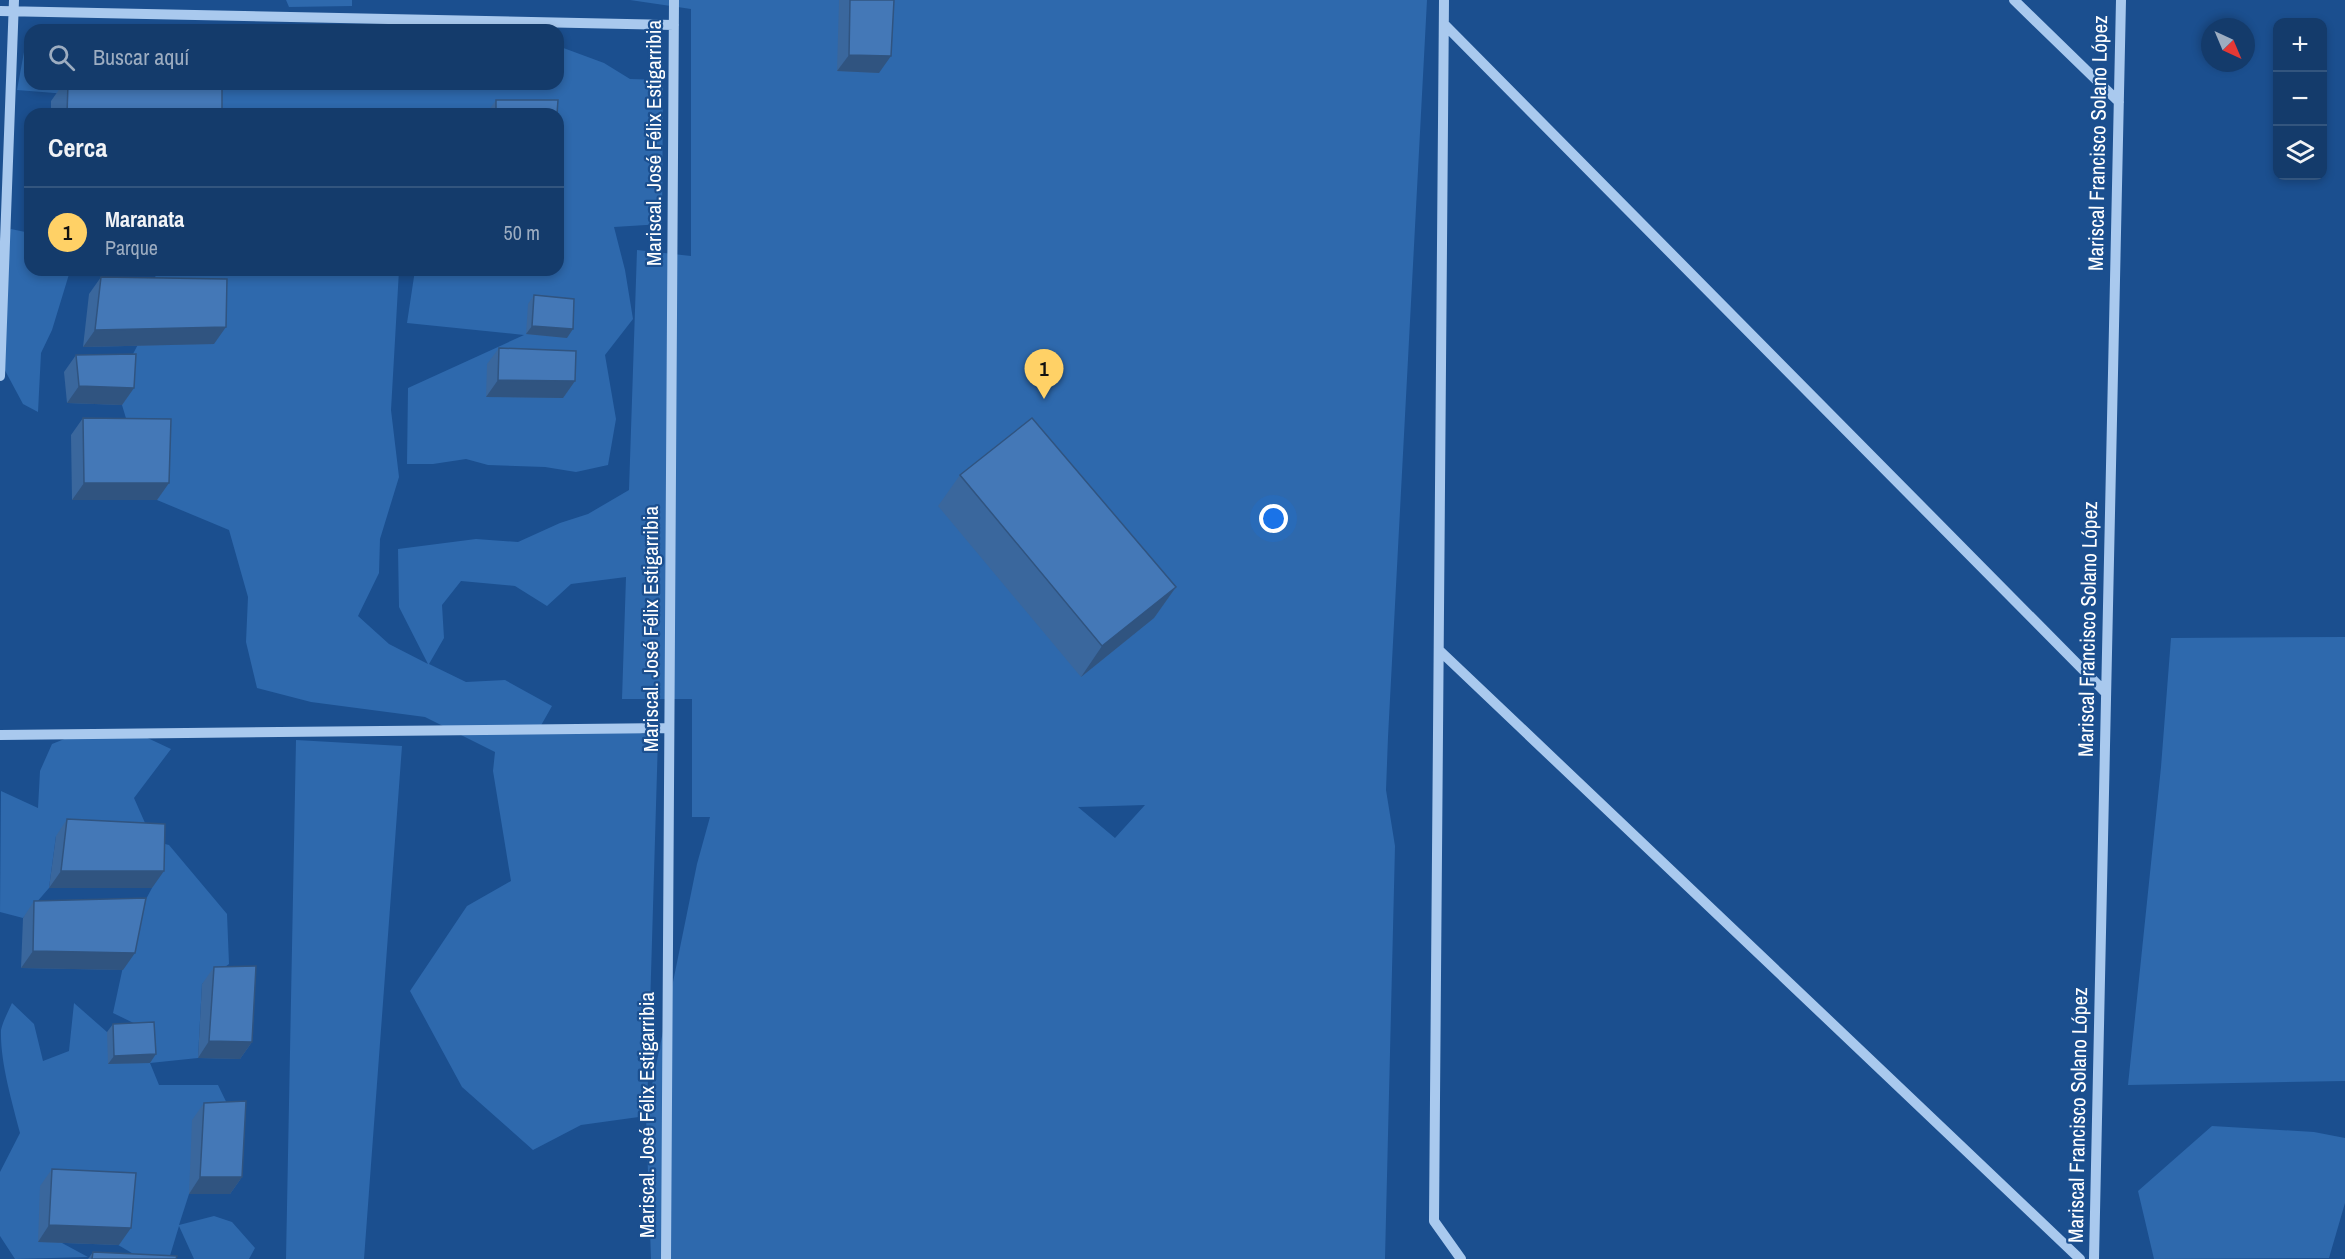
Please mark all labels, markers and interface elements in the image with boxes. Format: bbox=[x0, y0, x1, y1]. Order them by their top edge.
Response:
street label: Mariscal Francisco Solano López bbox=[2081, 15, 2114, 271]
north arrow bbox=[2201, 18, 2255, 72]
map controls bbox=[2273, 18, 2327, 180]
button: + bbox=[2273, 18, 2327, 72]
street label: Mariscal. José Félix Estigarribia bbox=[639, 20, 668, 266]
search box bbox=[24, 24, 564, 90]
icon: search bbox=[45, 41, 78, 74]
text: Buscar aquí bbox=[93, 42, 189, 72]
button: − bbox=[2273, 72, 2327, 126]
button: layers bbox=[2273, 126, 2327, 180]
text: Cerca bbox=[48, 130, 107, 165]
text: Maranata bbox=[105, 204, 184, 234]
text: 1 bbox=[63, 219, 72, 246]
text: 50 m bbox=[504, 219, 540, 246]
text: Parque bbox=[105, 234, 158, 261]
pin: 1 bbox=[1024, 350, 1064, 399]
street label: Mariscal Francisco Solano López bbox=[2071, 501, 2104, 757]
your location bbox=[1259, 504, 1288, 533]
street label: Mariscal. José Félix Estigarribia bbox=[636, 506, 665, 752]
street label: Mariscal Francisco Solano López bbox=[2061, 987, 2094, 1243]
street label: Mariscal. José Félix Estigarribia bbox=[632, 992, 661, 1238]

